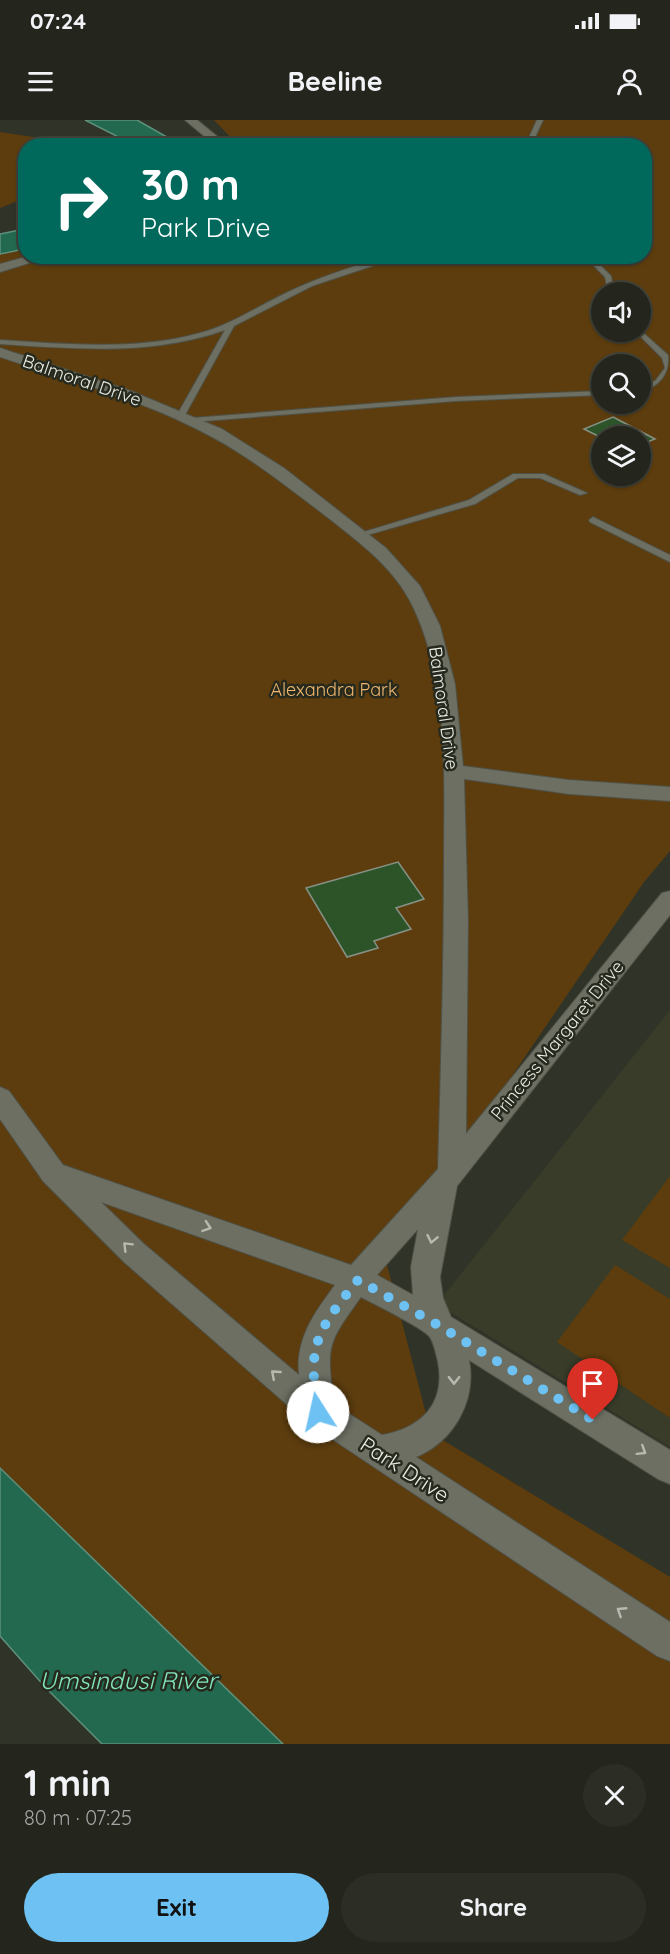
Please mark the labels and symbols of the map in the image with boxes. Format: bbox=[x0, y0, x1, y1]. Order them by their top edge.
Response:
street label: Balmoral Drive bbox=[20, 349, 144, 411]
street label: Balmoral Drive bbox=[424, 645, 464, 771]
park label: Alexandra Park bbox=[270, 678, 398, 701]
street label: Princess Margaret Drive bbox=[486, 956, 628, 1124]
one-way arrow bbox=[201, 1220, 212, 1233]
one-way arrow bbox=[427, 1234, 440, 1244]
one-way arrow bbox=[123, 1243, 134, 1254]
pin bbox=[567, 1358, 618, 1420]
one-way arrow bbox=[271, 1370, 281, 1381]
one-way arrow bbox=[448, 1376, 460, 1385]
position arrow bbox=[286, 1380, 350, 1444]
street label: Park Drive bbox=[356, 1431, 454, 1507]
one-way arrow bbox=[636, 1443, 646, 1455]
one-way arrow bbox=[617, 1607, 627, 1619]
water label: Umsindusi River bbox=[39, 1665, 219, 1695]

